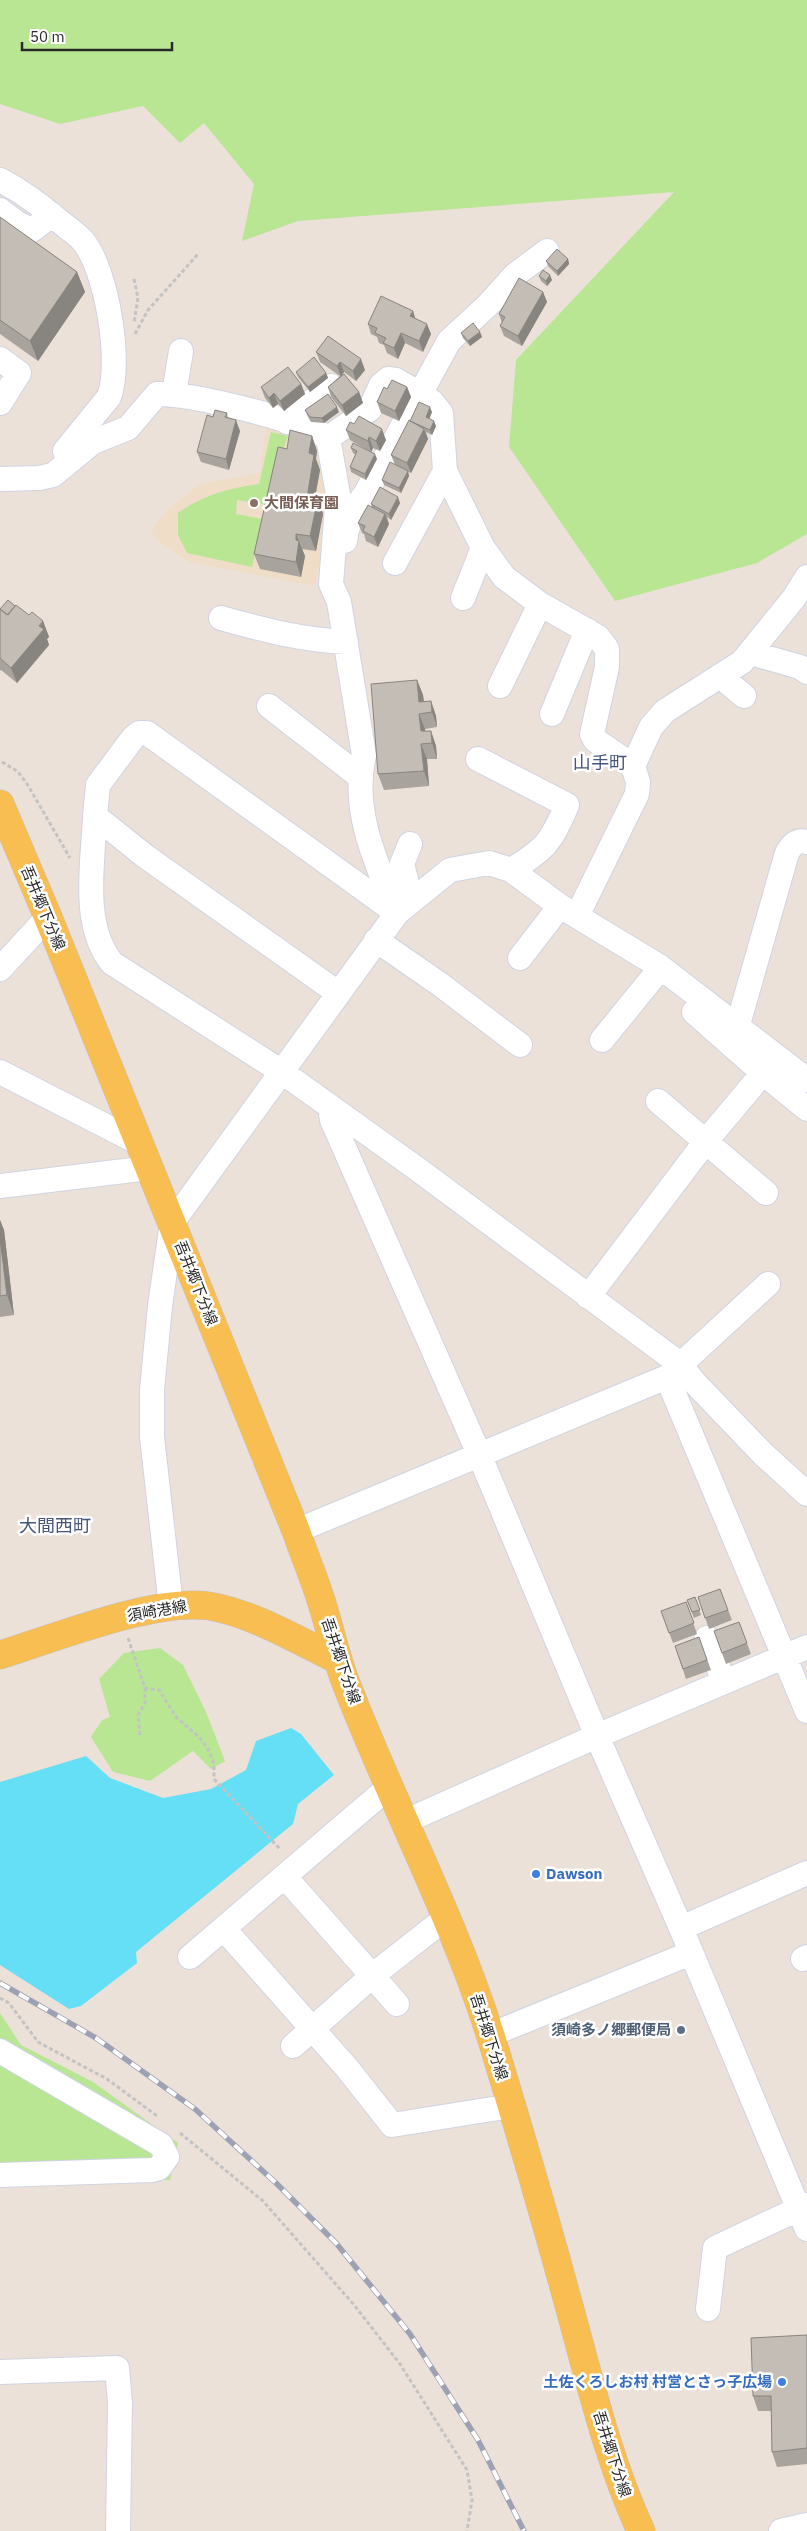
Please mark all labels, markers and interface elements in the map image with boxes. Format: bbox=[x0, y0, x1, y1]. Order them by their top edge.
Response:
scale bar bbox=[22, 20, 172, 52]
text: 50 m bbox=[30, 27, 65, 46]
place label: 大間保育園 bbox=[264, 493, 339, 512]
marker: 大間保育園 bbox=[248, 497, 260, 509]
district label: 山手町 bbox=[573, 751, 627, 774]
street label: 吾井郷下分線 bbox=[17, 863, 70, 953]
street label: 吾井郷下分線 bbox=[171, 1238, 222, 1328]
district label: 大間西町 bbox=[19, 1514, 91, 1537]
street label: 須崎港線 bbox=[126, 1596, 188, 1625]
street label: 吾井郷下分線 bbox=[318, 1615, 365, 1706]
place label: Dawson bbox=[546, 1864, 602, 1883]
marker: Dawson bbox=[530, 1868, 542, 1880]
street label: 吾井郷下分線 bbox=[467, 1991, 512, 2083]
place label: 須崎多ノ郷郵便局 bbox=[551, 2020, 671, 2039]
marker: 須崎多ノ郷郵便局 bbox=[675, 2024, 687, 2036]
place label: 土佐くろしお村 村営とさっ子広場 bbox=[543, 2372, 772, 2391]
marker: 土佐くろしお村 村営とさっ子広場 bbox=[776, 2376, 788, 2388]
street label: 吾井郷下分線 bbox=[590, 2408, 635, 2500]

